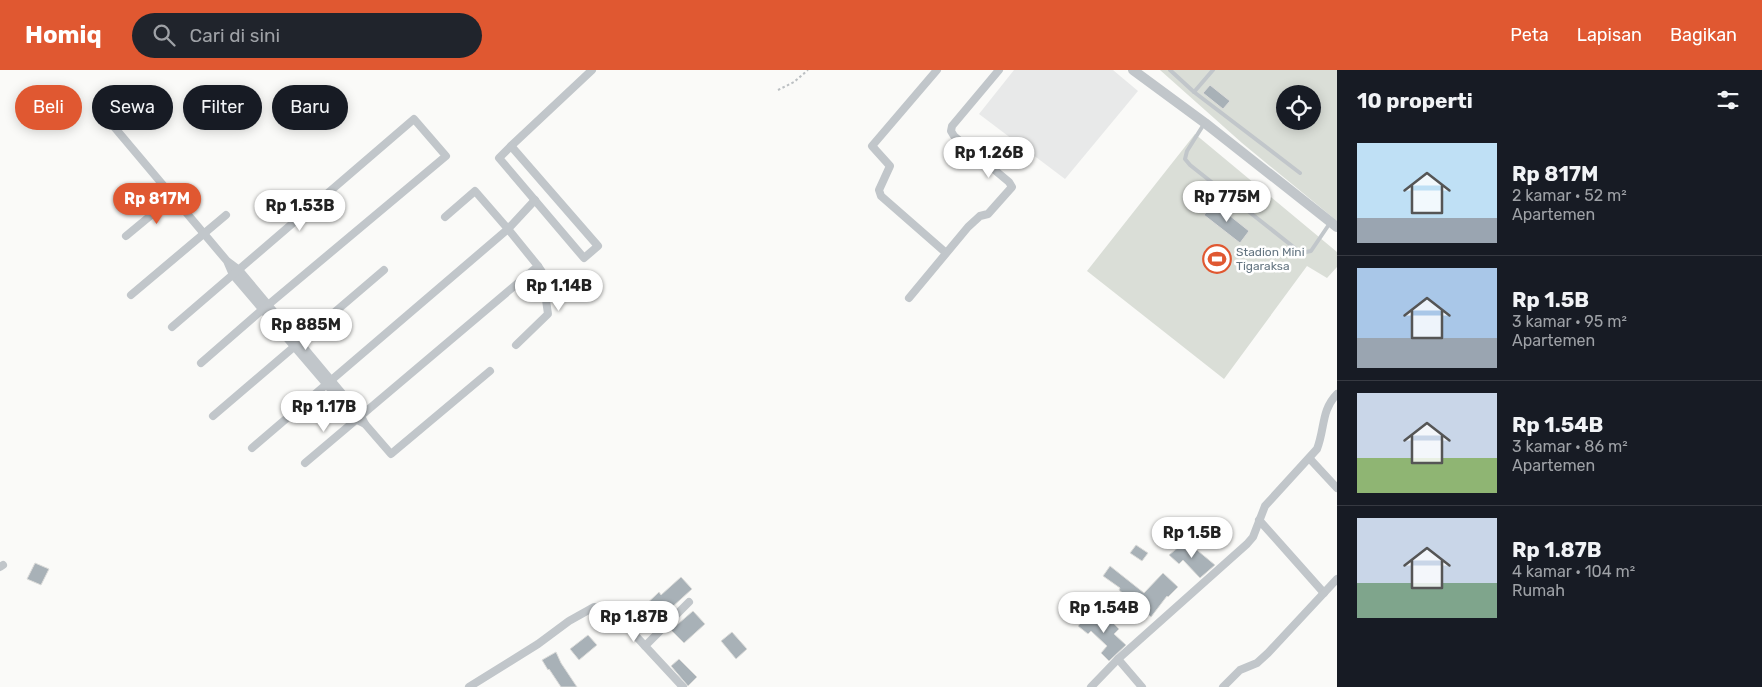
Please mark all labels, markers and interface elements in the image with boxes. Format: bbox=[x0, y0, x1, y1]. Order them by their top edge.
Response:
search box bbox=[132, 13, 482, 58]
text: Homiq bbox=[25, 21, 102, 49]
icon: search bbox=[150, 21, 178, 49]
text: Cari di sini bbox=[190, 24, 280, 47]
text: Peta bbox=[1510, 24, 1549, 46]
text: Lapisan bbox=[1577, 24, 1642, 46]
text: Bagikan bbox=[1670, 24, 1737, 46]
chip: Beli bbox=[15, 85, 82, 130]
chip: Sewa bbox=[92, 85, 173, 130]
chip: Filter bbox=[183, 85, 262, 130]
chip: Baru bbox=[272, 85, 348, 130]
map controls bbox=[1276, 85, 1321, 130]
button: locate bbox=[1276, 85, 1321, 130]
icon: filters bbox=[1714, 86, 1742, 114]
text: 10 properti bbox=[1357, 88, 1473, 113]
pin: Rp 1.26B bbox=[937, 136, 1041, 179]
text: Rp 1.26B bbox=[954, 143, 1024, 162]
text: Rp 817M bbox=[1512, 161, 1598, 186]
icon: home bbox=[1397, 163, 1457, 223]
pin: Rp 775M bbox=[1181, 180, 1273, 223]
pin: Rp 817M bbox=[111, 182, 203, 225]
text: 2 kamar · 52 m² bbox=[1512, 186, 1627, 205]
text: Rp 775M bbox=[1194, 187, 1260, 206]
text: Rp 817M bbox=[124, 189, 190, 208]
pin: Rp 1.53B bbox=[248, 190, 352, 232]
text: Rp 1.53B bbox=[265, 196, 335, 215]
text: Apartemen bbox=[1512, 205, 1595, 224]
sports icon: Stadion Mini Tigaraksa bbox=[1202, 244, 1232, 274]
place label: Stadion Mini Tigaraksa bbox=[1236, 245, 1305, 273]
pin: Rp 1.14B bbox=[507, 270, 611, 312]
text: Rp 1.14B bbox=[526, 276, 592, 295]
text: Rp 1.5B bbox=[1512, 287, 1589, 312]
icon: home bbox=[1397, 288, 1457, 348]
pin: Rp 885M bbox=[260, 308, 352, 351]
text: 3 kamar · 95 m² bbox=[1512, 312, 1627, 331]
text: Rp 885M bbox=[271, 315, 341, 334]
text: Apartemen bbox=[1512, 331, 1595, 350]
pin: Rp 1.17B bbox=[272, 390, 376, 433]
text: Rp 1.17B bbox=[292, 397, 356, 416]
text: Rp 1.54B bbox=[1512, 412, 1603, 437]
icon: home bbox=[1397, 413, 1457, 473]
text: 3 kamar · 86 m² bbox=[1512, 437, 1628, 456]
text: Apartemen bbox=[1512, 456, 1595, 475]
pin: Rp 1.5B bbox=[1146, 516, 1238, 559]
text: Rp 1.5B bbox=[1163, 523, 1221, 542]
text: Rp 1.87B bbox=[1512, 537, 1602, 562]
icon: home bbox=[1397, 538, 1457, 598]
text: 4 kamar · 104 m² bbox=[1512, 562, 1635, 581]
text: Rumah bbox=[1512, 581, 1565, 600]
pin: Rp 1.54B bbox=[1052, 592, 1156, 634]
text: Rp 1.54B bbox=[1069, 598, 1139, 617]
pin: Rp 1.87B bbox=[582, 600, 686, 643]
text: Rp 1.87B bbox=[600, 607, 668, 626]

